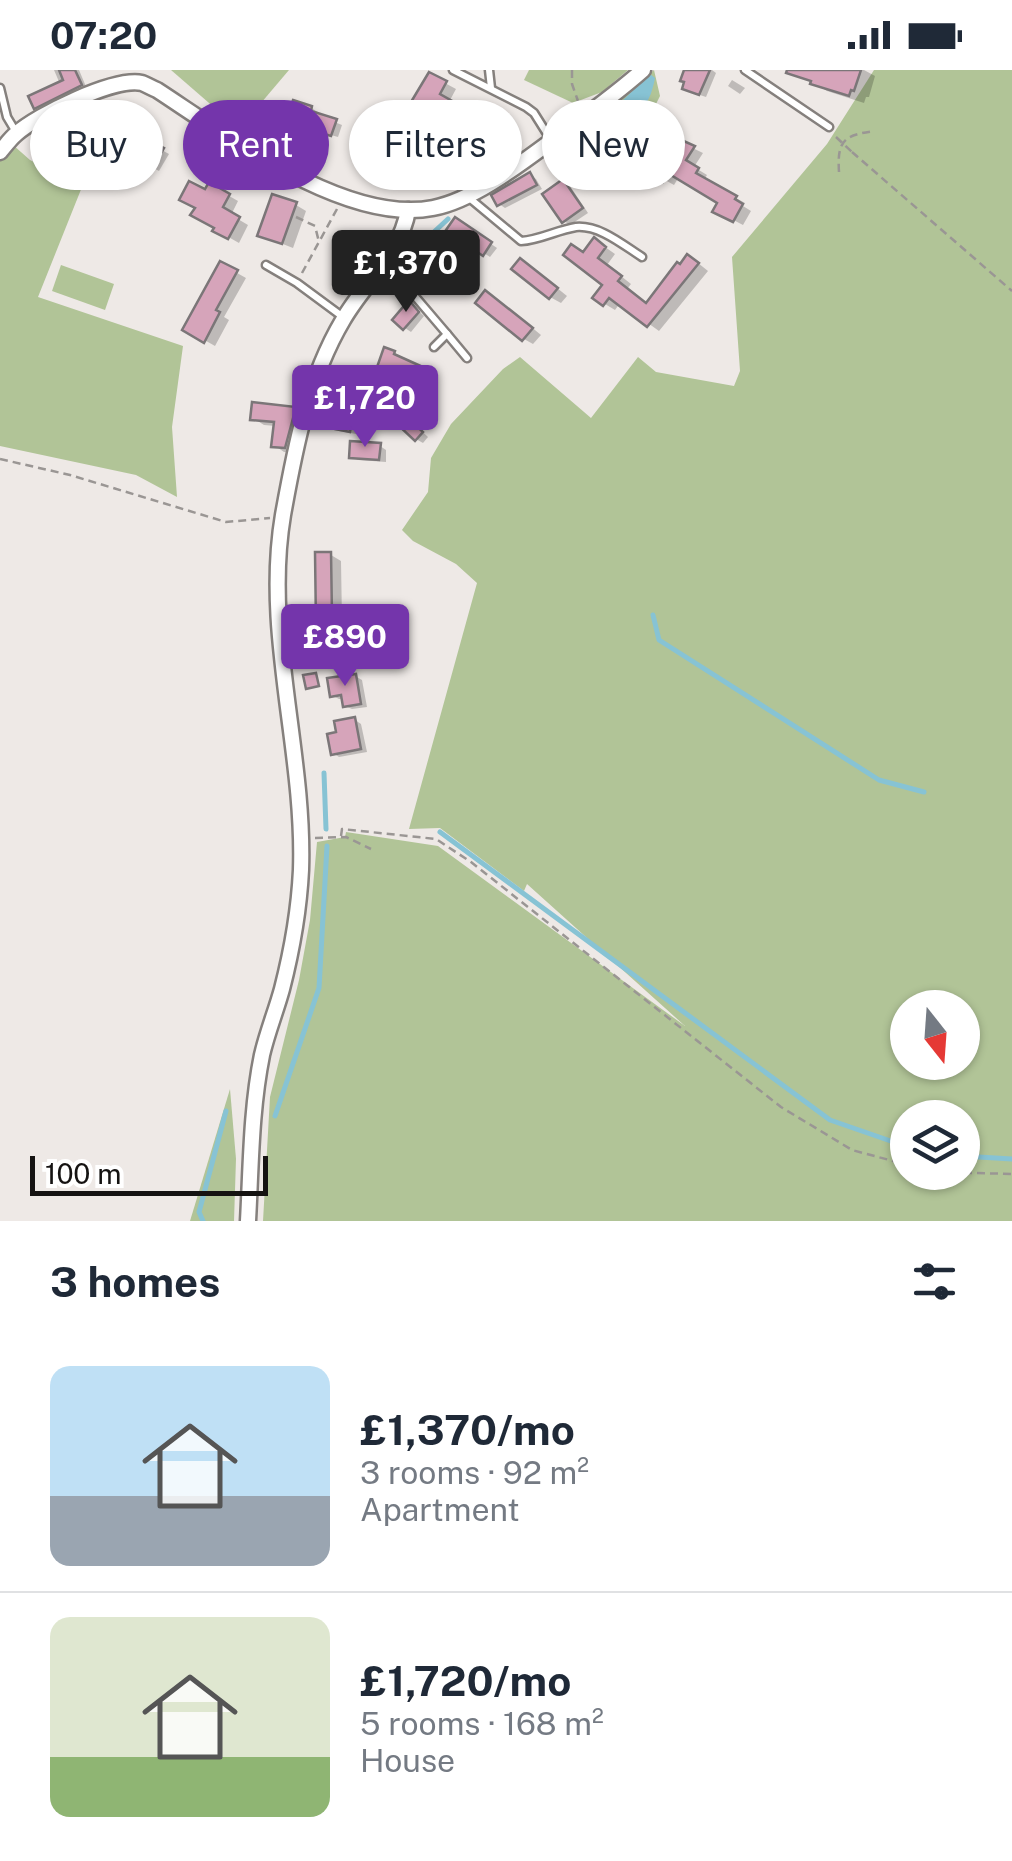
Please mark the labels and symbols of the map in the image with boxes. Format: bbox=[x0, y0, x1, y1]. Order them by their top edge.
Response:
pin: £1,370 bbox=[325, 230, 487, 315]
pin: £1,720 bbox=[284, 365, 446, 450]
pin: £890 bbox=[286, 604, 404, 689]
north arrow bbox=[890, 990, 980, 1080]
scale bar bbox=[30, 1151, 268, 1196]

